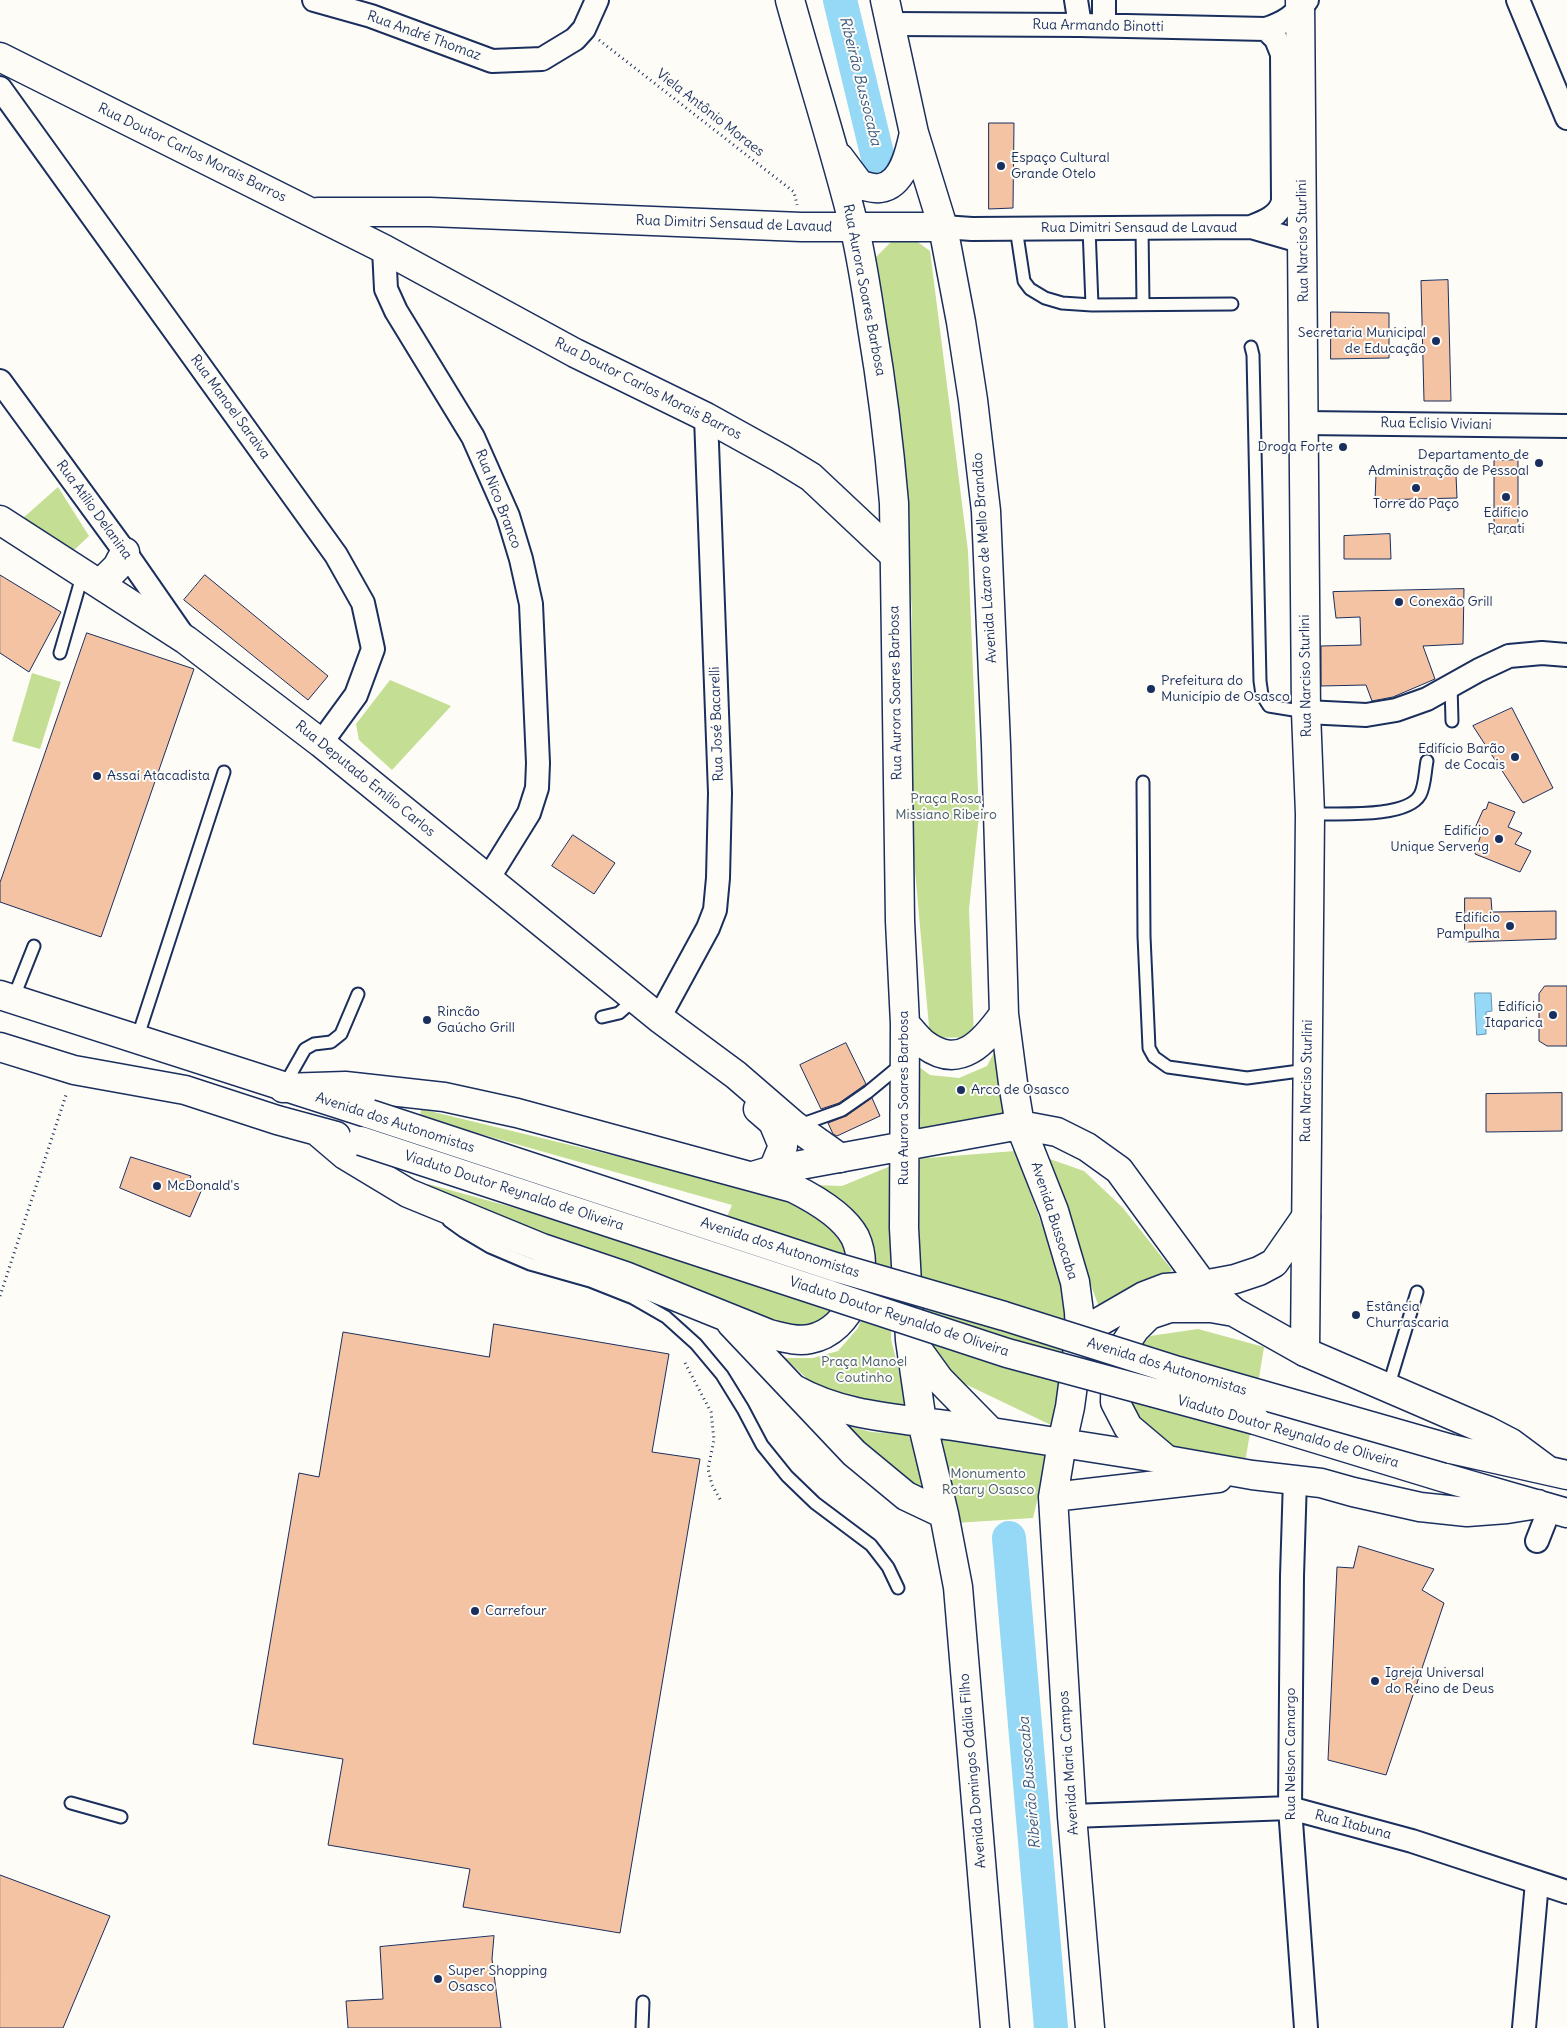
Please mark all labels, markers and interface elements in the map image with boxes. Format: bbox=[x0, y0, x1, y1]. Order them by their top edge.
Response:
street label: Rua André Thomaz bbox=[365, 8, 483, 64]
water label: Ribeirão Bussocaba bbox=[835, 14, 885, 148]
street label: Rua Armando Binotti bbox=[1032, 16, 1164, 36]
street label: Viela Antônio Moraes bbox=[653, 66, 767, 160]
street label: Rua Doutor Carlos Morais Barros bbox=[95, 100, 289, 206]
place label: Espaço Cultural Grande Otelo bbox=[1011, 150, 1110, 182]
marker: Espaço Cultural Grande Otelo bbox=[995, 160, 1007, 172]
street label: Rua Narciso Sturlini bbox=[1294, 179, 1312, 303]
street label: Rua Aurora Soares Barbosa bbox=[839, 203, 889, 377]
street label: Rua Dimitri Sensaud de Lavaud bbox=[635, 212, 833, 236]
street label: Rua Dimitri Sensaud de Lavaud bbox=[1041, 220, 1237, 236]
place label: Secretaria Municipal de Educação bbox=[1298, 325, 1426, 358]
street label: Rua Doutor Carlos Morais Barros bbox=[552, 334, 744, 444]
marker: Secretaria Municipal de Educação bbox=[1430, 335, 1442, 347]
street label: Rua Manoel Saraiva bbox=[187, 352, 273, 462]
street label: Rua Eclisio Viviani bbox=[1380, 415, 1492, 433]
place label: Droga Forte bbox=[1257, 439, 1333, 455]
marker: Droga Forte bbox=[1337, 441, 1349, 453]
street label: Rua Nico Branco bbox=[471, 447, 525, 551]
place label: Departamento de Administração de Pessoal bbox=[1368, 447, 1529, 480]
street label: Avenida Lázaro de Mello Brandão bbox=[969, 452, 1001, 664]
street label: Rua Atílio Delanina bbox=[52, 457, 136, 563]
marker: Departamento de Administração de Pessoal bbox=[1533, 457, 1545, 469]
marker: Torre do Paço bbox=[1410, 482, 1422, 494]
marker: Edifício Parati bbox=[1500, 491, 1512, 503]
place label: Torre do Paço bbox=[1373, 496, 1459, 512]
place label: Edifício Parati bbox=[1483, 505, 1529, 538]
place label: Conexão Grill bbox=[1409, 594, 1493, 610]
marker: Conexão Grill bbox=[1393, 596, 1405, 608]
street label: Rua Aurora Soares Barbosa bbox=[886, 605, 906, 781]
street label: Rua Narciso Sturlini bbox=[1297, 614, 1315, 738]
street label: Rua José Bacarelli bbox=[707, 666, 727, 782]
place label: Prefeitura do Município de Osasco bbox=[1161, 673, 1290, 706]
marker: Prefeitura do Município de Osasco bbox=[1145, 683, 1157, 695]
street label: Rua Deputado Emílio Carlos bbox=[292, 717, 438, 841]
place label: Edifício Barão de Cocais bbox=[1418, 741, 1505, 774]
marker: Edifício Barão de Cocais bbox=[1509, 751, 1521, 763]
place label: Assaí Atacadista bbox=[107, 768, 210, 784]
marker: Assaí Atacadista bbox=[91, 770, 103, 782]
park label: Praça Rosa Missiano Ribeiro bbox=[895, 791, 997, 824]
place label: Edifício Unique Serveng bbox=[1390, 823, 1489, 856]
marker: Edifício Unique Serveng bbox=[1493, 833, 1505, 845]
place label: Edifício Pampulha bbox=[1436, 910, 1500, 942]
marker: Edifício Pampulha bbox=[1504, 920, 1516, 932]
place label: Edifício Itaparica bbox=[1485, 999, 1543, 1032]
place label: Rincão Gaúcho Grill bbox=[437, 1004, 515, 1036]
marker: Edifício Itaparica bbox=[1547, 1009, 1559, 1021]
street label: Rua Aurora Soares Barbosa bbox=[896, 1011, 912, 1185]
marker: Rincão Gaúcho Grill bbox=[421, 1014, 433, 1026]
street label: Rua Narciso Sturlini bbox=[1298, 1019, 1316, 1143]
place label: Arco de Osasco bbox=[971, 1082, 1069, 1098]
marker: Arco de Osasco bbox=[955, 1084, 967, 1096]
street label: Avenida dos Autonomistas bbox=[313, 1089, 477, 1157]
street label: Viaduto Doutor Reynaldo de Oliveira bbox=[402, 1148, 626, 1234]
street label: Avenida Bussocaba bbox=[1027, 1160, 1081, 1282]
place label: McDonald's bbox=[167, 1178, 240, 1194]
marker: McDonald's bbox=[151, 1180, 163, 1192]
street label: Avenida dos Autonomistas bbox=[698, 1214, 862, 1282]
street label: Viaduto Doutor Reynaldo de Oliveira bbox=[787, 1274, 1011, 1360]
place label: Estância Churrascaria bbox=[1366, 1299, 1449, 1331]
marker: Estância Churrascaria bbox=[1350, 1309, 1362, 1321]
street label: Avenida dos Autonomistas bbox=[1085, 1335, 1249, 1399]
park label: Praça Manoel Coutinho bbox=[821, 1354, 907, 1386]
street label: Viaduto Doutor Reynaldo de Oliveira bbox=[1175, 1392, 1401, 1472]
park label: Monumento Rotary Osasco bbox=[942, 1466, 1034, 1498]
place label: Carrefour bbox=[485, 1603, 547, 1619]
marker: Carrefour bbox=[469, 1605, 481, 1617]
place label: Igreja Universal do Reino de Deus bbox=[1385, 1665, 1494, 1698]
street label: Avenida Domingos Odália Filho bbox=[956, 1673, 990, 1869]
marker: Igreja Universal do Reino de Deus bbox=[1369, 1675, 1381, 1687]
street label: Rua Nelson Camargo bbox=[1283, 1688, 1299, 1820]
street label: Avenida Maria Campos bbox=[1056, 1690, 1082, 1836]
water label: Ribeirão Bussocaba bbox=[1015, 1716, 1045, 1850]
street label: Rua Itabuna bbox=[1313, 1807, 1393, 1843]
place label: Super Shopping Osasco bbox=[448, 1963, 547, 1995]
marker: Super Shopping Osasco bbox=[432, 1973, 444, 1985]

